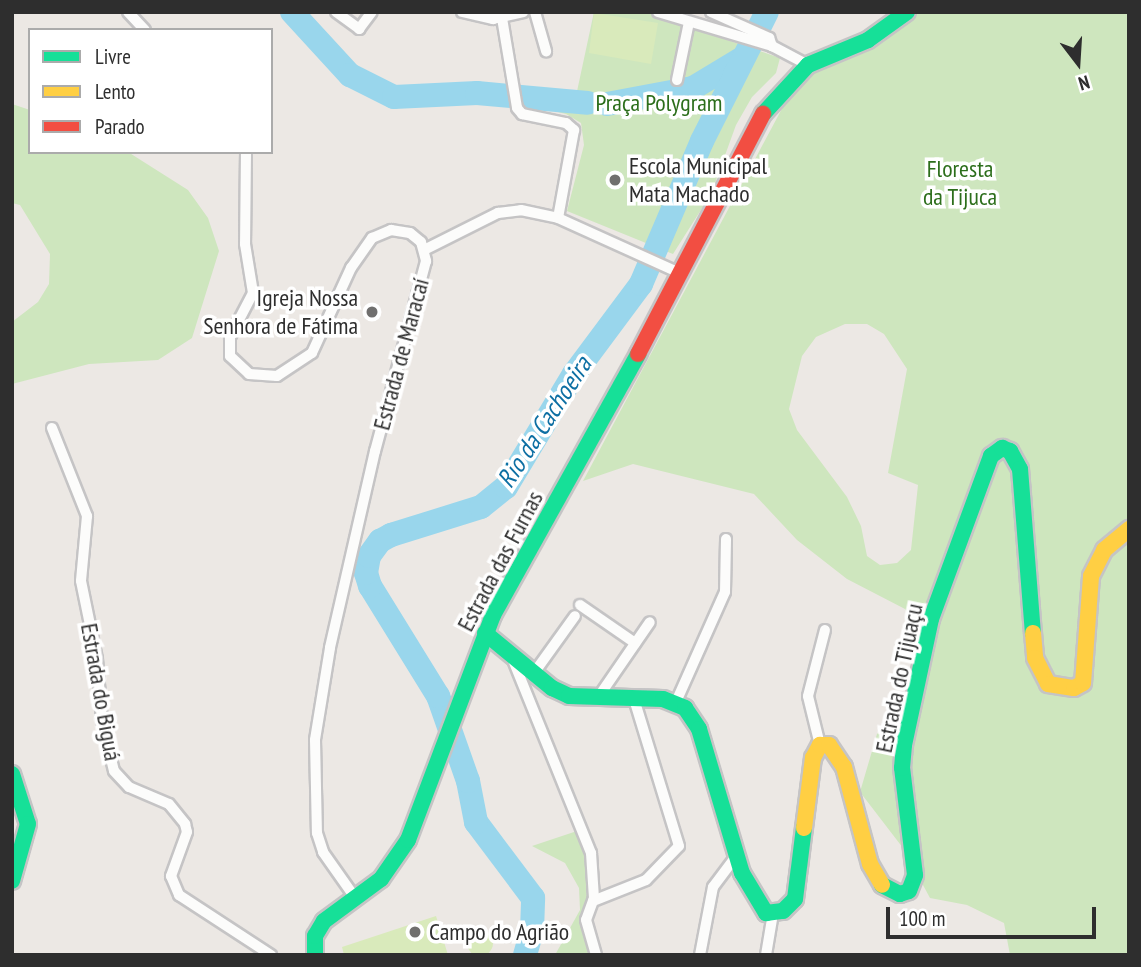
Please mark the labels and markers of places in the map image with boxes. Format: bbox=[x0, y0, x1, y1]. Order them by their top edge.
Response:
place label: Escola Municipal Mata Machado bbox=[629, 152, 767, 208]
marker: Escola Municipal Mata Machado bbox=[607, 172, 623, 188]
place label: Igreja Nossa Senhora de Fátima bbox=[203, 284, 358, 340]
marker: Igreja Nossa Senhora de Fátima bbox=[364, 304, 380, 320]
place label: Campo do Agrião bbox=[429, 918, 570, 946]
marker: Campo do Agrião bbox=[407, 924, 423, 940]

